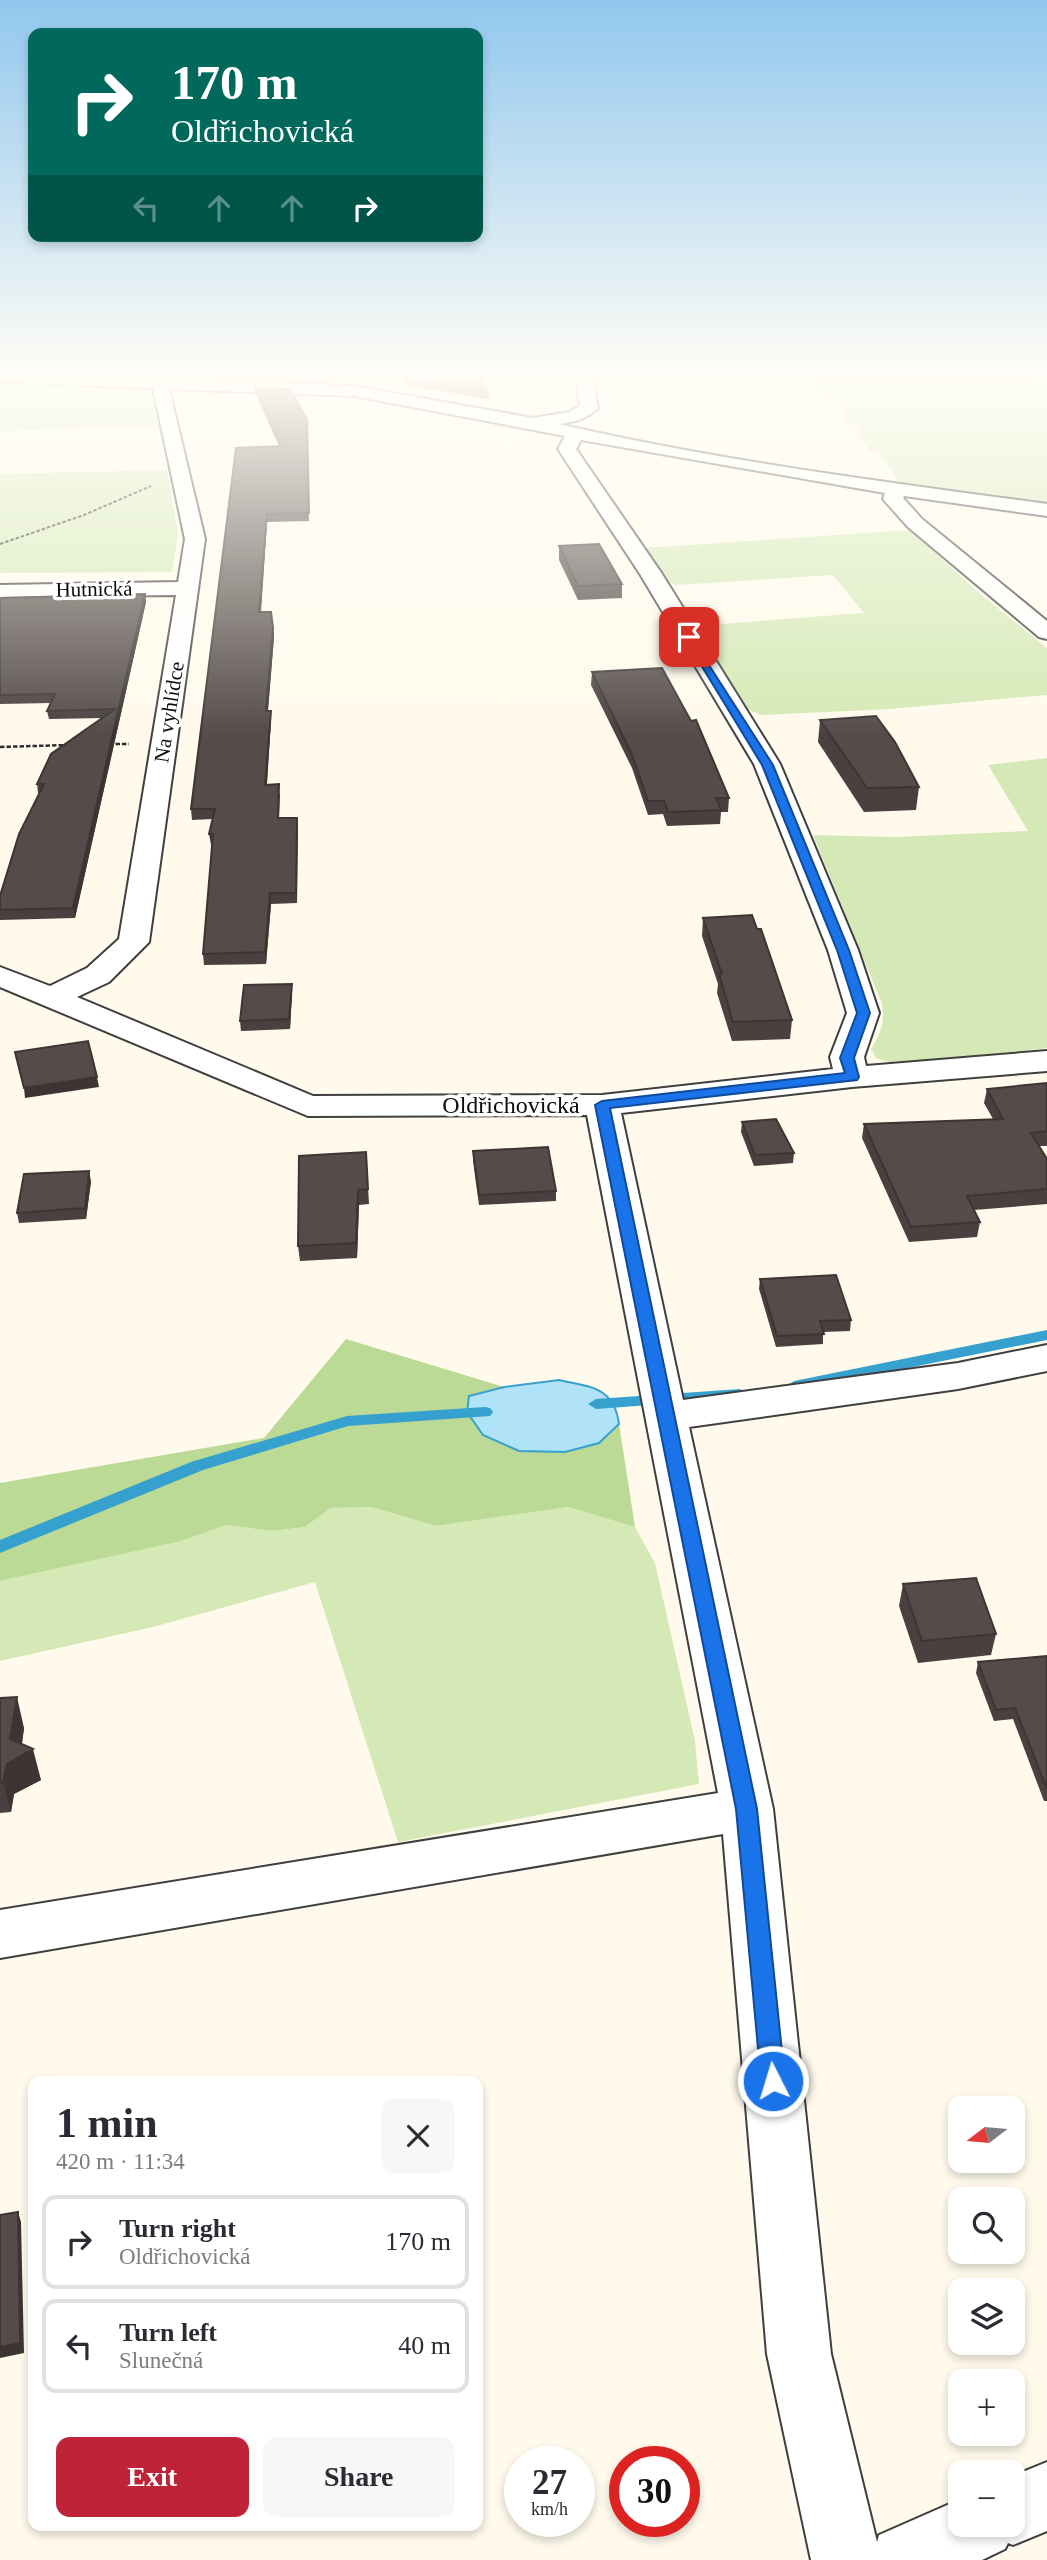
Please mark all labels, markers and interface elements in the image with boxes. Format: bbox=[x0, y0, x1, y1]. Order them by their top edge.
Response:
text: 170 m bbox=[171, 55, 298, 110]
icon: right bbox=[56, 56, 147, 147]
text: Oldřichovická bbox=[171, 113, 354, 149]
icon: left bbox=[127, 189, 165, 227]
icon: ahead bbox=[200, 189, 238, 227]
icon: ahead bbox=[273, 189, 311, 227]
icon: right bbox=[346, 189, 384, 227]
street label: Hutnická bbox=[55, 576, 133, 602]
pin bbox=[659, 607, 719, 667]
icon: arrive bbox=[670, 618, 708, 656]
street label: Na vyhlídce bbox=[149, 660, 189, 764]
street label: Oldřichovická bbox=[442, 1092, 580, 1118]
position arrow bbox=[736, 2044, 810, 2118]
north arrow bbox=[948, 2096, 1026, 2174]
map controls bbox=[948, 2096, 1025, 2537]
button: close bbox=[381, 2099, 455, 2173]
text: 1 min bbox=[56, 2100, 158, 2146]
text: 420 m · 11:34 bbox=[56, 2149, 185, 2174]
button: search bbox=[948, 2187, 1025, 2264]
text: Turn right bbox=[119, 2214, 236, 2243]
icon: right bbox=[60, 2223, 98, 2261]
text: 170 m bbox=[385, 2227, 451, 2256]
text: Oldřichovická bbox=[119, 2244, 251, 2269]
button: layers bbox=[948, 2278, 1025, 2355]
text: Turn left bbox=[119, 2318, 217, 2347]
icon: left bbox=[60, 2327, 98, 2365]
text: 40 m bbox=[398, 2331, 451, 2360]
text: Slunečná bbox=[119, 2348, 203, 2373]
button: + bbox=[948, 2369, 1025, 2446]
button: Exit bbox=[56, 2437, 249, 2517]
button: Share bbox=[263, 2437, 455, 2517]
speed limit sign: 30 bbox=[609, 2446, 700, 2537]
button: − bbox=[948, 2460, 1025, 2537]
text: 27 bbox=[532, 2463, 567, 2502]
text: km/h bbox=[531, 2499, 568, 2519]

